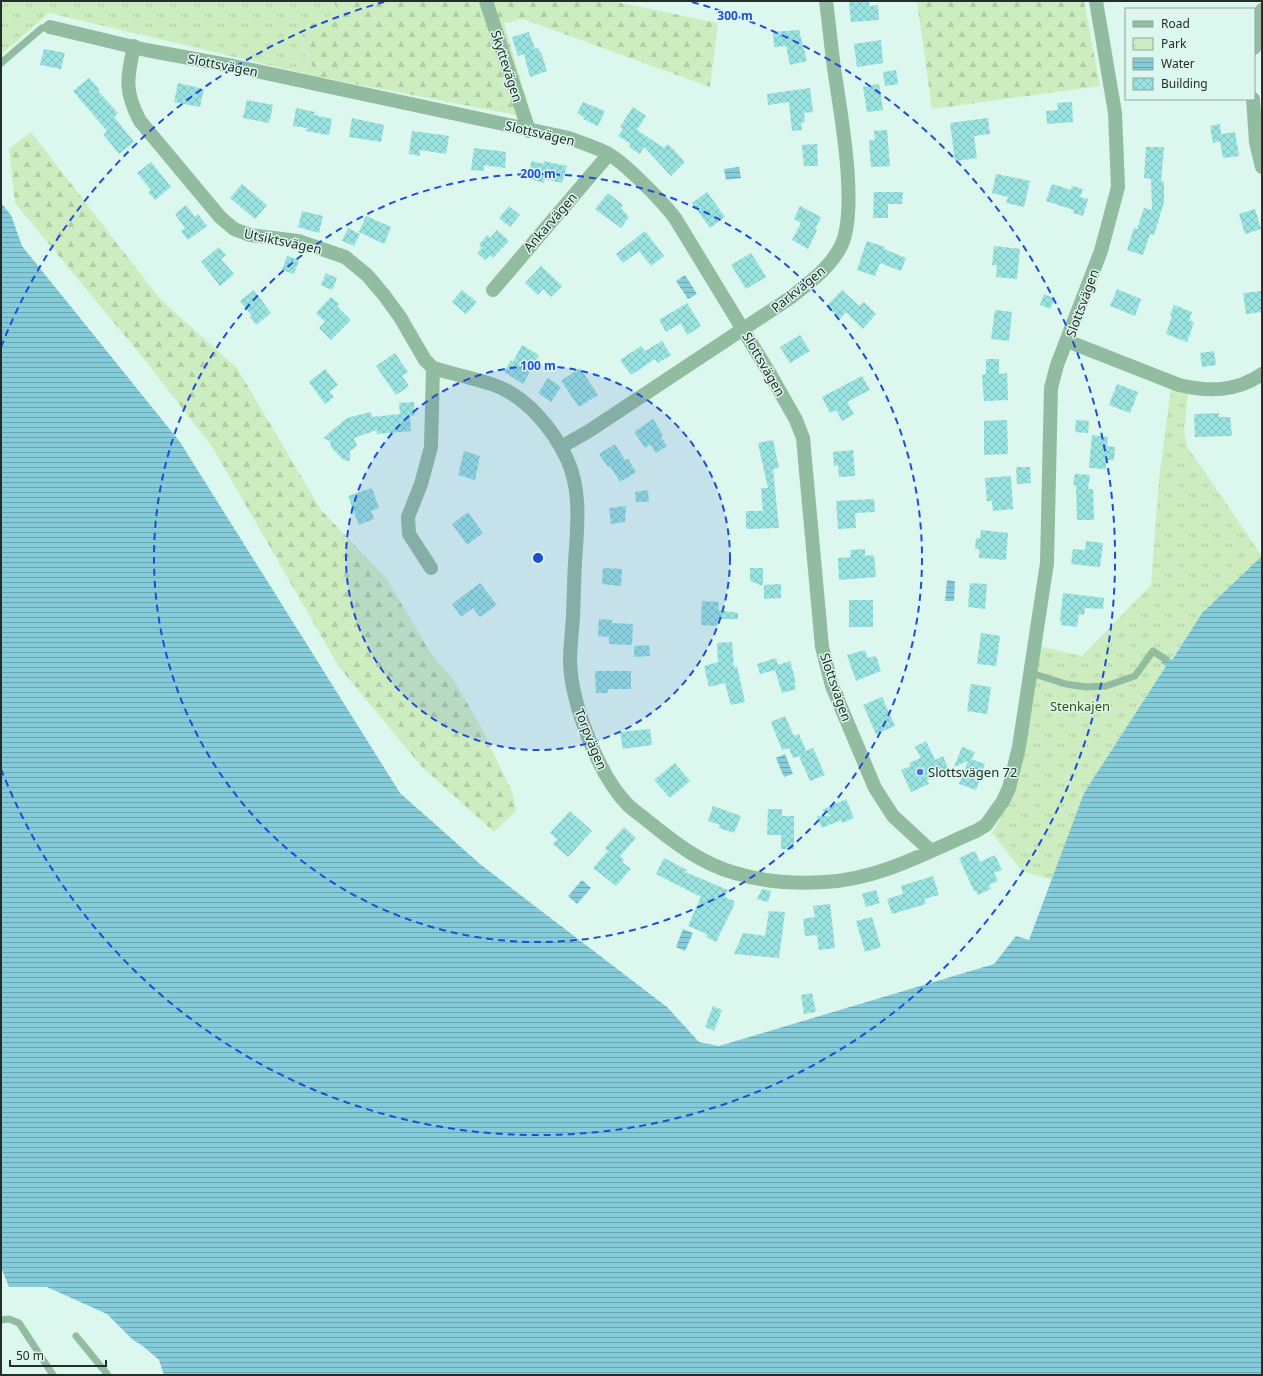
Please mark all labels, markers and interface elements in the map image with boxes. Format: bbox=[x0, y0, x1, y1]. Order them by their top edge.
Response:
text: 300 m bbox=[717, 7, 753, 24]
legend bbox=[1125, 8, 1255, 100]
text: Road bbox=[1161, 15, 1190, 32]
street label: Skyttevägen bbox=[487, 28, 527, 104]
text: Park bbox=[1161, 35, 1187, 52]
street label: Slottsvägen bbox=[186, 49, 260, 81]
text: Water bbox=[1161, 55, 1195, 72]
text: Building bbox=[1161, 75, 1208, 92]
street label: Slottsvägen bbox=[503, 116, 577, 150]
text: 200 m bbox=[520, 165, 556, 182]
street label: Ankarvägen bbox=[519, 188, 581, 256]
street label: Utsiktsvägen bbox=[243, 224, 323, 258]
street label: Parkvägen bbox=[767, 262, 829, 316]
street label: Slottsvägen bbox=[1061, 266, 1103, 340]
street label: Slottsvägen bbox=[738, 329, 790, 399]
text: 100 m bbox=[520, 357, 556, 374]
centre of rings bbox=[531, 551, 545, 565]
street label: Slottsvägen bbox=[816, 650, 856, 724]
park label: Stenkajen bbox=[1050, 697, 1110, 715]
street label: Torpvägen bbox=[571, 706, 611, 772]
place label: Slottsvägen 72 bbox=[928, 763, 1017, 781]
marker: Slottsvägen 72 bbox=[915, 767, 925, 777]
scale bar bbox=[10, 1342, 106, 1368]
text: 50 m bbox=[16, 1347, 44, 1364]

